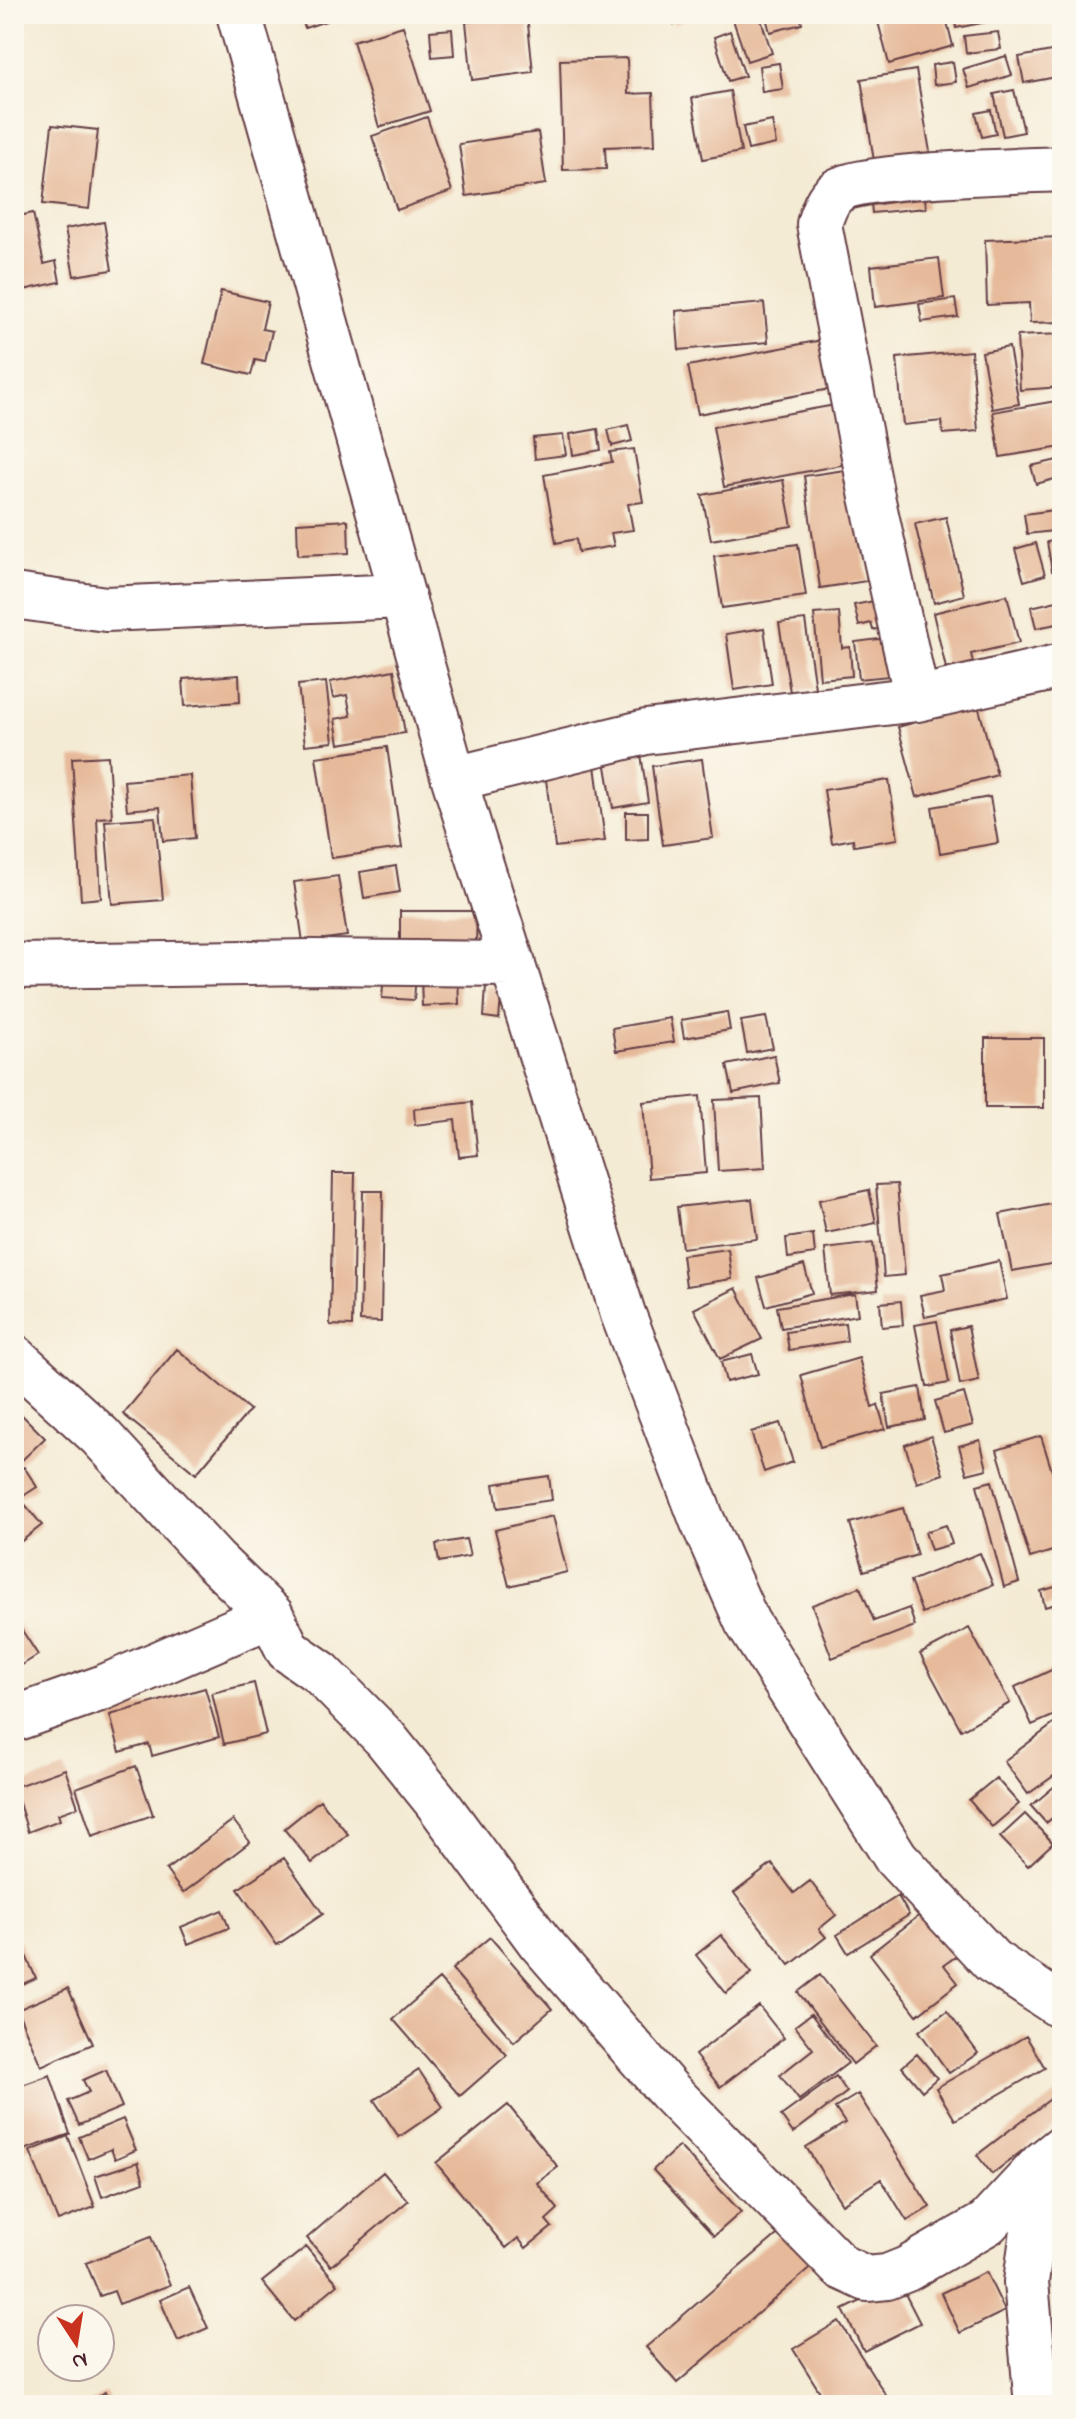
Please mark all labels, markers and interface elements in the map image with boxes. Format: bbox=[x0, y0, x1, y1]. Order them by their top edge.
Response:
north arrow bbox=[36, 2303, 116, 2383]
text: N bbox=[69, 2342, 90, 2377]

